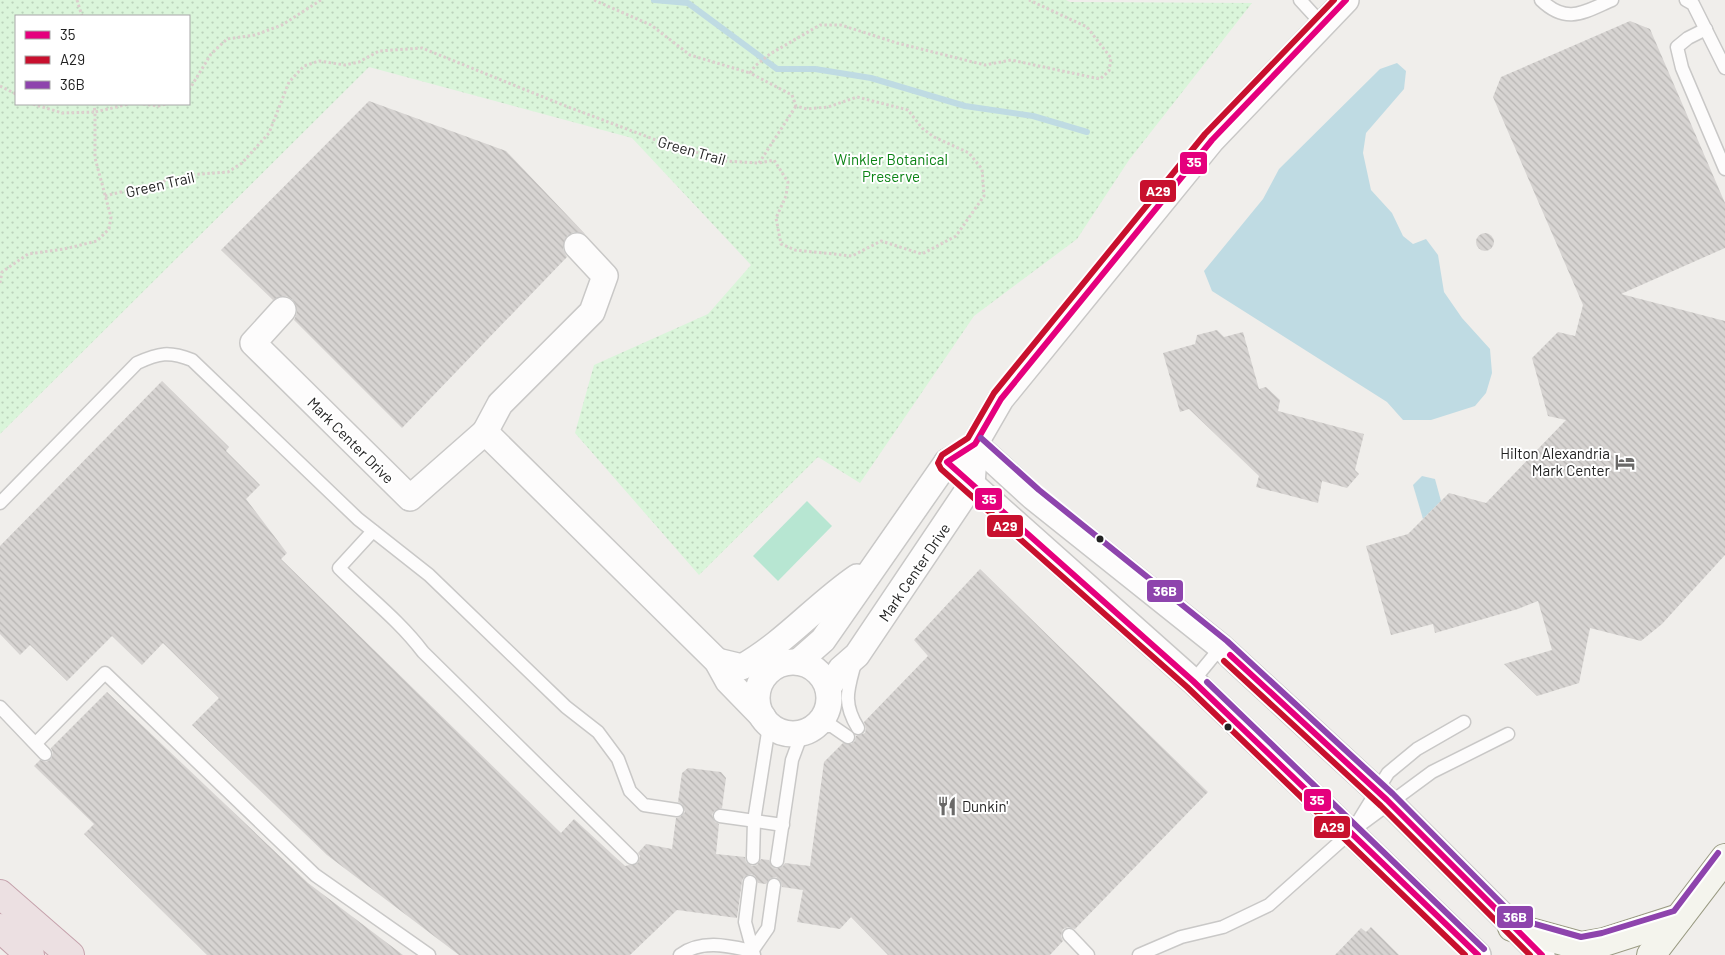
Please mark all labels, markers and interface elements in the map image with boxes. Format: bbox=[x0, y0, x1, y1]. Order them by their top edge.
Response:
legend bbox=[15, 15, 190, 105]
text: 35 bbox=[60, 25, 75, 43]
text: A29 bbox=[60, 50, 85, 68]
text: 36B bbox=[60, 75, 85, 93]
street label: Green Trail bbox=[656, 132, 728, 168]
park label: Winkler Botanical Preserve bbox=[834, 150, 948, 185]
line badge: 35 bbox=[1179, 151, 1208, 175]
text: 35 bbox=[1186, 153, 1202, 170]
street label: Green Trail bbox=[124, 167, 196, 201]
line badge: A29 bbox=[1139, 179, 1177, 203]
text: A29 bbox=[1146, 182, 1170, 199]
street label: Mark Center Drive bbox=[304, 393, 398, 487]
place label: Hilton Alexandria Mark Center bbox=[1500, 444, 1611, 479]
hotel icon: Hilton Alexandria Mark Center bbox=[1614, 451, 1636, 473]
line badge: 35 bbox=[974, 487, 1003, 511]
text: 35 bbox=[981, 490, 997, 507]
line badge: A29 bbox=[986, 514, 1024, 538]
text: A29 bbox=[993, 517, 1017, 534]
street label: Mark Center Drive bbox=[874, 519, 954, 625]
unlabelled marker bbox=[1095, 534, 1105, 544]
line badge: 36B bbox=[1146, 579, 1184, 603]
text: 36B bbox=[1153, 582, 1177, 599]
unlabelled marker bbox=[1223, 722, 1233, 732]
line badge: 35 bbox=[1303, 788, 1332, 812]
text: 35 bbox=[1309, 791, 1325, 808]
restaurant icon: Dunkin' bbox=[936, 795, 958, 817]
place label: Dunkin' bbox=[962, 797, 1008, 815]
line badge: A29 bbox=[1313, 815, 1351, 839]
text: A29 bbox=[1320, 818, 1344, 835]
line badge: 36B bbox=[1496, 905, 1534, 929]
text: 36B bbox=[1503, 908, 1527, 925]

